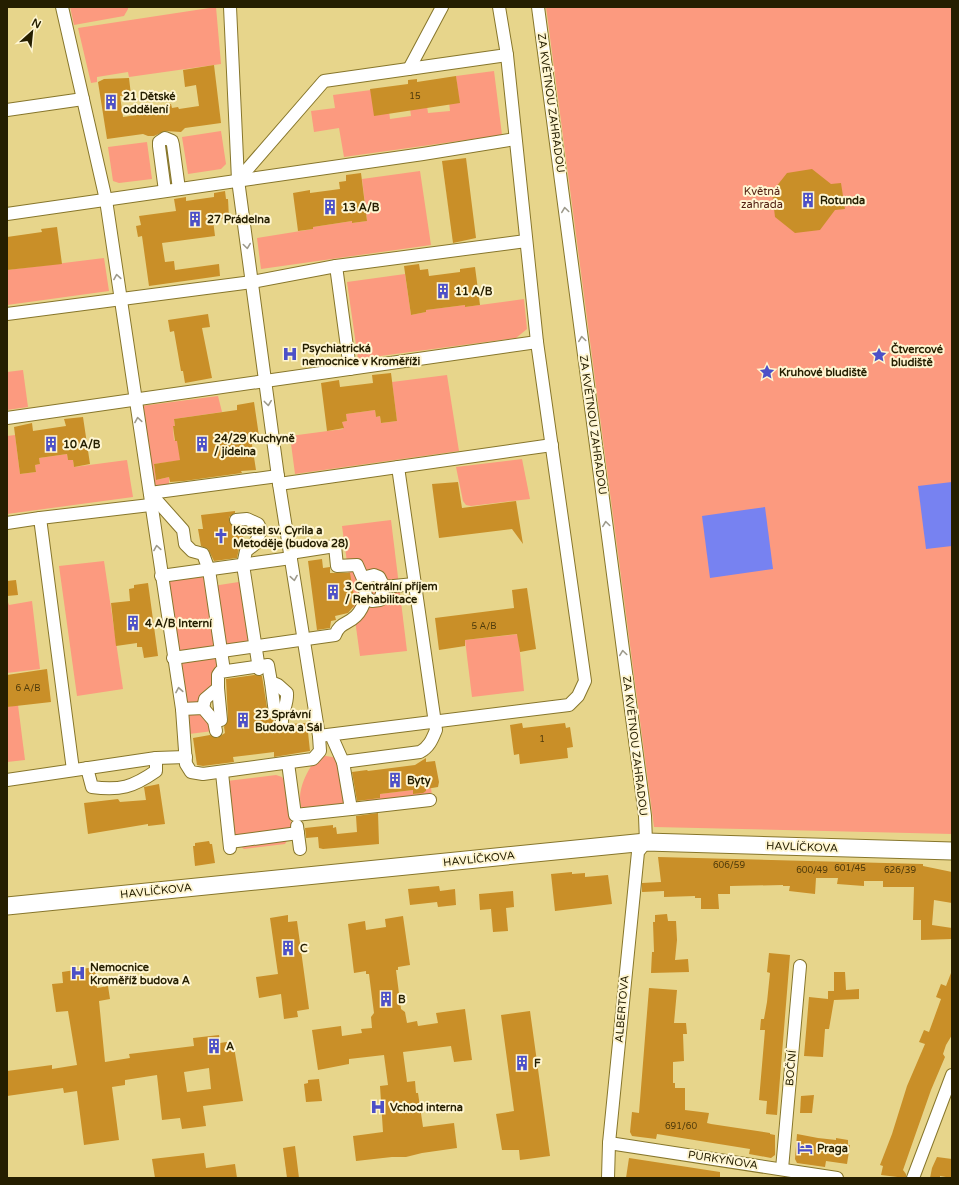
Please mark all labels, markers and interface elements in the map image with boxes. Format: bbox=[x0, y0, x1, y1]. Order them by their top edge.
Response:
north arrow bbox=[12, 12, 52, 52]
text: N bbox=[29, 16, 43, 31]
street label: ZA KVĚTNOU ZAHRADOU bbox=[535, 32, 567, 174]
place label: 21 Dětské oddělení bbox=[123, 90, 176, 116]
house number: 15 bbox=[409, 91, 421, 102]
building icon: 21 Dětské oddělení bbox=[102, 93, 120, 111]
park label: Květná zahrada bbox=[741, 185, 783, 211]
building icon: Rotunda bbox=[799, 191, 817, 209]
place label: Rotunda bbox=[820, 194, 865, 207]
building icon: 13 A/B bbox=[321, 198, 339, 216]
place label: 13 A/B bbox=[342, 201, 380, 214]
one-way arrow bbox=[561, 207, 570, 214]
building icon: 27 Prádelna bbox=[186, 210, 204, 228]
place label: 27 Prádelna bbox=[207, 213, 270, 226]
one-way arrow bbox=[243, 243, 252, 249]
one-way arrow bbox=[113, 274, 122, 280]
building icon: 11 A/B bbox=[434, 282, 452, 300]
place label: 11 A/B bbox=[455, 285, 493, 298]
one-way arrow bbox=[578, 336, 587, 342]
place label: Psychiatrická nemocnice v Kroměříži bbox=[302, 342, 420, 368]
place label: Čtvercové bludiště bbox=[891, 342, 944, 369]
hospital icon: Psychiatrická nemocnice v Kroměříži bbox=[281, 345, 299, 363]
place icon: Čtvercové bludiště bbox=[870, 346, 888, 364]
street label: ZA KVĚTNOU ZAHRADOU bbox=[577, 354, 609, 496]
place icon: Kruhové bludiště bbox=[758, 363, 776, 381]
place label: Kruhové bludiště bbox=[779, 366, 868, 379]
one-way arrow bbox=[263, 400, 272, 406]
one-way arrow bbox=[134, 417, 142, 423]
place label: 24/29 Kuchyně / jídelna bbox=[214, 432, 296, 459]
building icon: 10 A/B bbox=[42, 435, 60, 453]
building icon: 24/29 Kuchyně / jídelna bbox=[193, 435, 211, 453]
place label: 10 A/B bbox=[63, 438, 101, 451]
one-way arrow bbox=[602, 521, 611, 527]
place label: Kostel sv. Cyrila a Metoděje (budova 28) bbox=[233, 524, 349, 551]
church icon: Kostel sv. Cyrila a Metoděje (budova 28) bbox=[212, 527, 230, 545]
one-way arrow bbox=[153, 545, 162, 551]
one-way arrow bbox=[289, 575, 298, 581]
place label: 3 Centrální příjem / Rehabilitace bbox=[345, 580, 438, 606]
building icon: 3 Centrální příjem / Rehabilitace bbox=[324, 583, 342, 601]
building icon: 4 A/B Interní bbox=[124, 614, 142, 632]
place label: 4 A/B Interní bbox=[145, 617, 212, 630]
house number: 5 A/B bbox=[472, 621, 496, 632]
one-way arrow bbox=[619, 650, 628, 656]
street label: ZA KVĚTNOU ZAHRADOU bbox=[620, 675, 650, 817]
house number: 6 A/B bbox=[16, 683, 40, 694]
one-way arrow bbox=[175, 687, 184, 693]
place label: 23 Správní Budova a Sál bbox=[255, 708, 323, 734]
building icon: 23 Správní Budova a Sál bbox=[234, 711, 252, 729]
house number: 1 bbox=[539, 734, 545, 745]
building icon: Byty bbox=[386, 771, 404, 789]
place label: Byty bbox=[407, 774, 431, 788]
street label: HAVLÍČKOVA bbox=[766, 838, 838, 855]
street label: HAVLÍČKOVA bbox=[442, 848, 515, 869]
house number: 606/59 bbox=[713, 860, 745, 871]
house number: 601/45 bbox=[834, 863, 866, 874]
house number: 600/49 bbox=[796, 865, 828, 876]
house number: 626/39 bbox=[884, 865, 916, 876]
street label: HAVLÍČKOVA bbox=[119, 880, 192, 901]
building icon: C bbox=[279, 939, 297, 957]
place label: C bbox=[300, 942, 308, 955]
place label: Nemocnice Kroměříž budova A bbox=[90, 961, 190, 987]
hospital icon: Nemocnice Kroměříž budova A bbox=[69, 964, 87, 982]
street label: ALBERTOVA bbox=[613, 975, 631, 1043]
building icon: B bbox=[377, 990, 395, 1008]
place label: B bbox=[398, 993, 406, 1006]
building icon: A bbox=[205, 1037, 223, 1055]
place label: A bbox=[226, 1040, 234, 1053]
street label: BOČNÍ bbox=[782, 1049, 799, 1087]
building icon: F bbox=[513, 1054, 531, 1072]
place label: F bbox=[534, 1057, 541, 1070]
hospital icon: Vchod interna bbox=[369, 1098, 387, 1116]
place label: Vchod interna bbox=[390, 1101, 463, 1114]
house number: 691/60 bbox=[665, 1121, 697, 1132]
hotel icon: Praga bbox=[796, 1139, 814, 1157]
place label: Praga bbox=[817, 1142, 848, 1156]
street label: PURKYŇOVA bbox=[687, 1148, 759, 1172]

